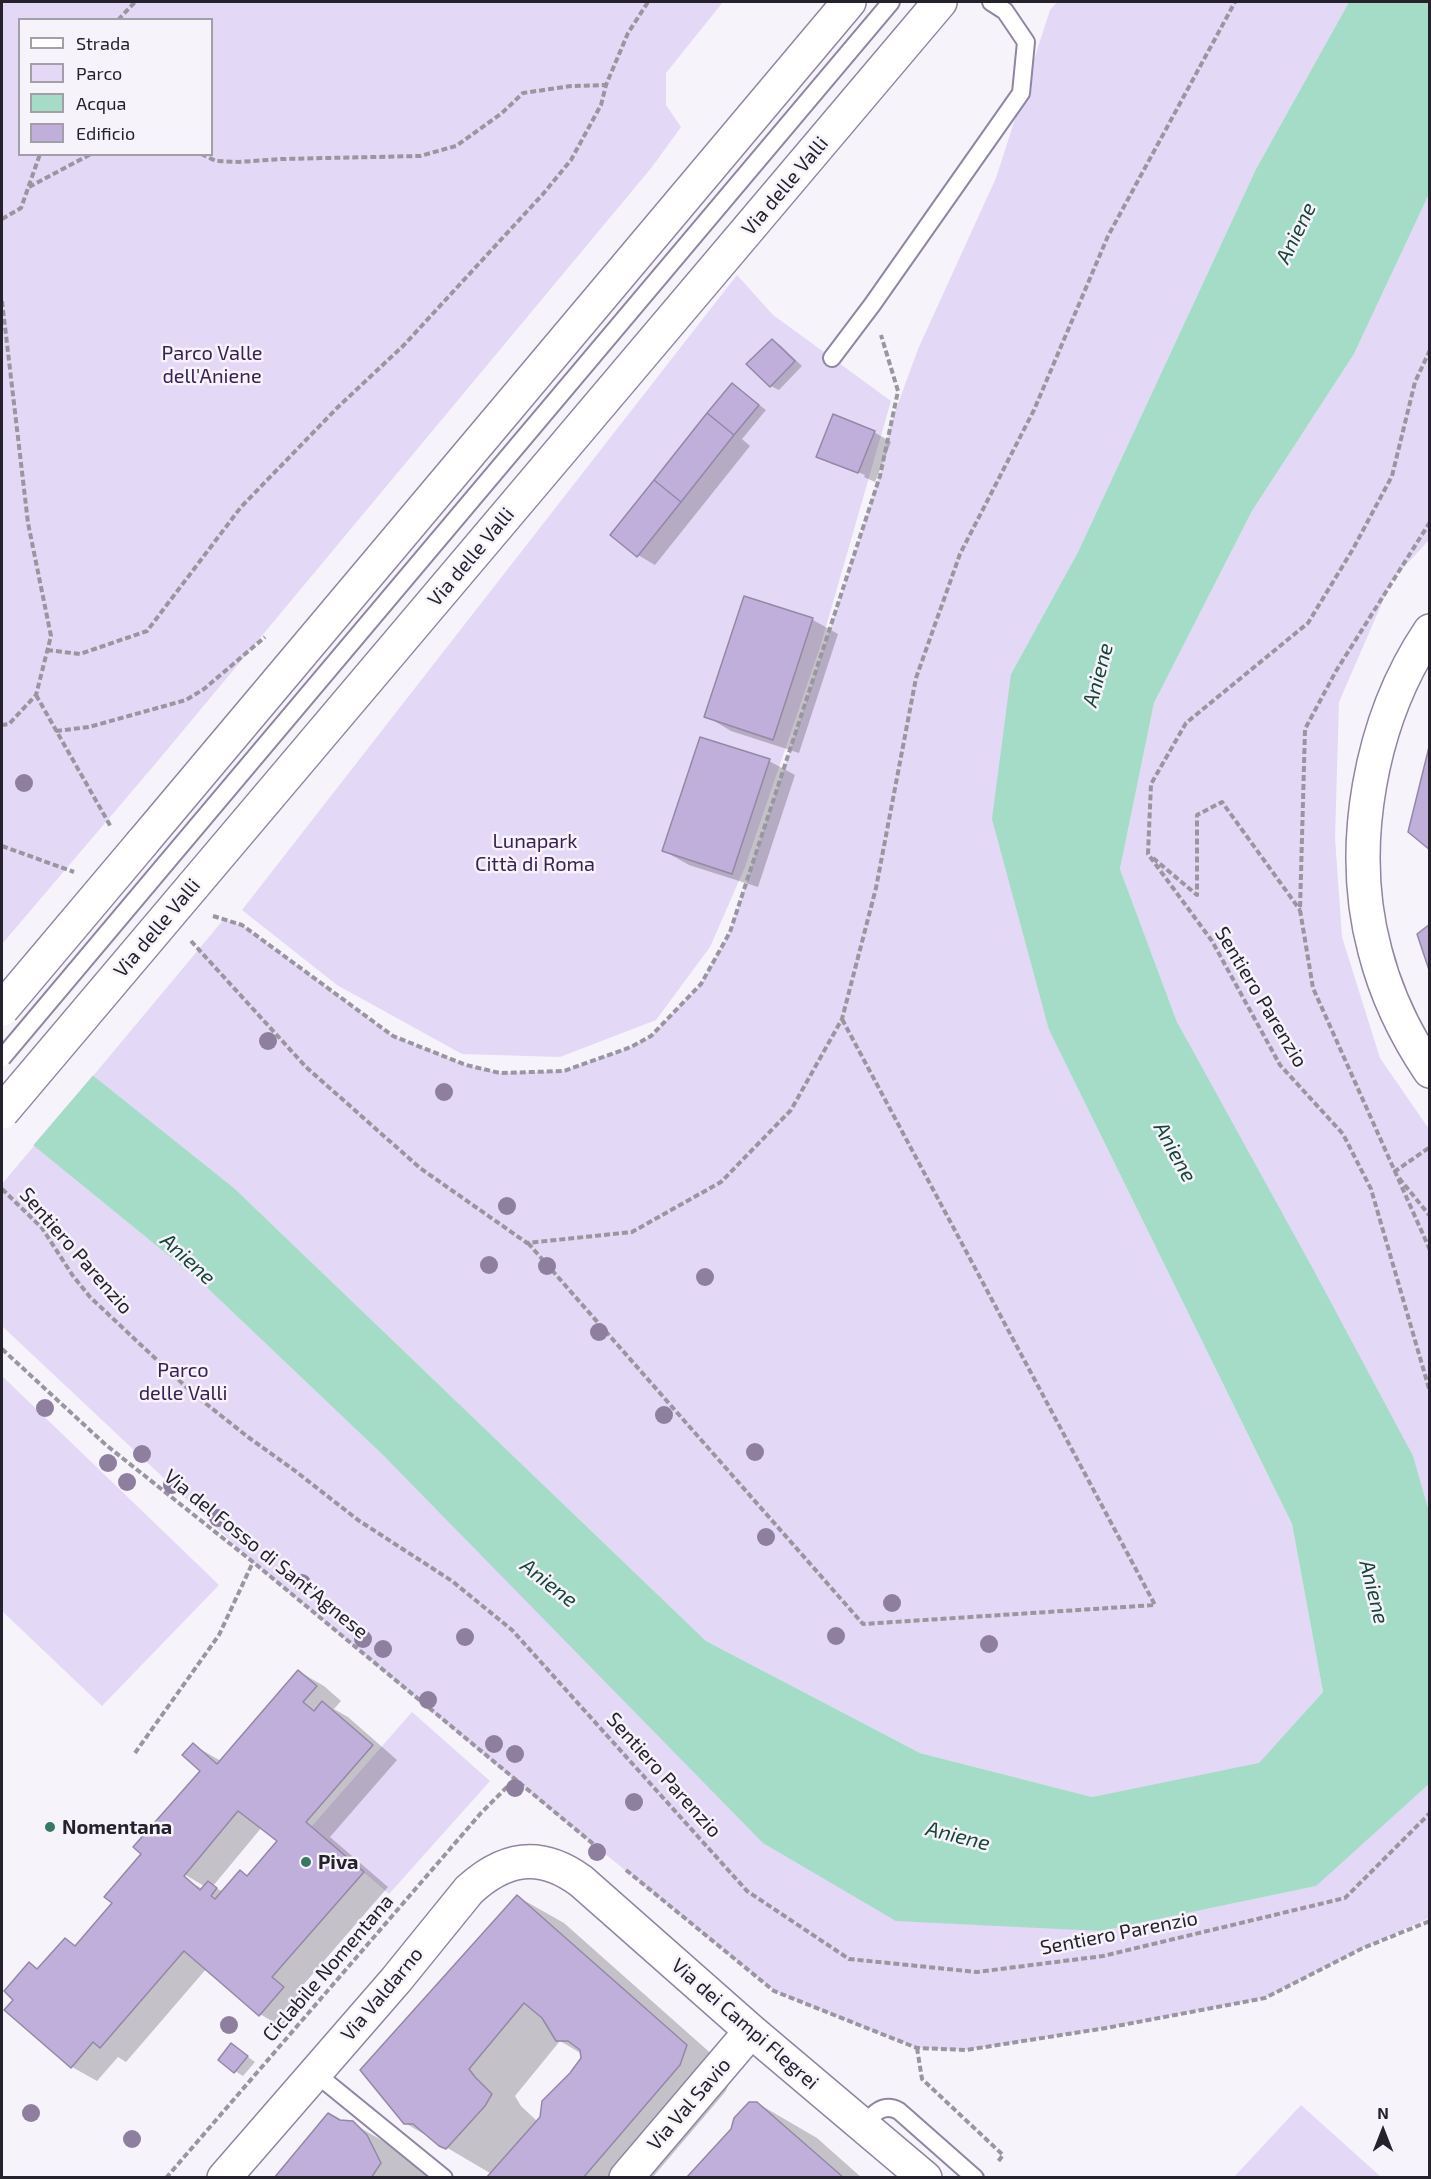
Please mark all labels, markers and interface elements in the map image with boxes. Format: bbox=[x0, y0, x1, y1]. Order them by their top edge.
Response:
legend bbox=[18, 18, 213, 156]
text: Strada bbox=[76, 32, 130, 54]
text: Parco bbox=[76, 62, 122, 84]
text: Acqua bbox=[76, 92, 126, 114]
text: Edificio bbox=[76, 122, 135, 144]
street label: Via delle Valli bbox=[737, 132, 833, 240]
water label: Aniene bbox=[1270, 198, 1322, 268]
park label: Parco Valle dell'Aniene bbox=[161, 341, 263, 388]
street label: Via delle Valli bbox=[423, 503, 519, 611]
water label: Aniene bbox=[1077, 640, 1119, 710]
park label: Lunapark Città di Roma bbox=[475, 829, 595, 876]
street label: Via delle Valli bbox=[109, 874, 205, 982]
street label: Sentiero Parenzio bbox=[1210, 922, 1312, 1072]
water label: Aniene bbox=[1148, 1117, 1202, 1187]
street label: Sentiero Parenzio bbox=[15, 1183, 137, 1319]
water label: Aniene bbox=[155, 1228, 221, 1290]
park label: Parco delle Valli bbox=[139, 1358, 227, 1405]
street label: Via del Fosso di Sant'Agnese bbox=[159, 1464, 373, 1644]
water label: Aniene bbox=[516, 1553, 582, 1613]
water label: Aniene bbox=[1354, 1557, 1394, 1627]
street label: Sentiero Parenzio bbox=[602, 1708, 726, 1842]
place label: Nomentana bbox=[62, 1815, 172, 1839]
water label: Aniene bbox=[923, 1816, 993, 1856]
marker: Nomentana bbox=[43, 1820, 57, 1834]
place label: Piva bbox=[318, 1850, 358, 1874]
marker: Piva bbox=[299, 1855, 313, 1869]
street label: Ciclabile Nomentana bbox=[258, 1890, 398, 2046]
street label: Sentiero Parenzio bbox=[1038, 1906, 1200, 1960]
street label: Via Valdarno bbox=[336, 1942, 428, 2046]
street label: Via dei Campi Flegrei bbox=[666, 1954, 824, 2094]
street label: Via Val Savio bbox=[642, 2053, 736, 2155]
north arrow bbox=[1353, 2101, 1413, 2161]
text: N bbox=[1377, 2103, 1389, 2122]

